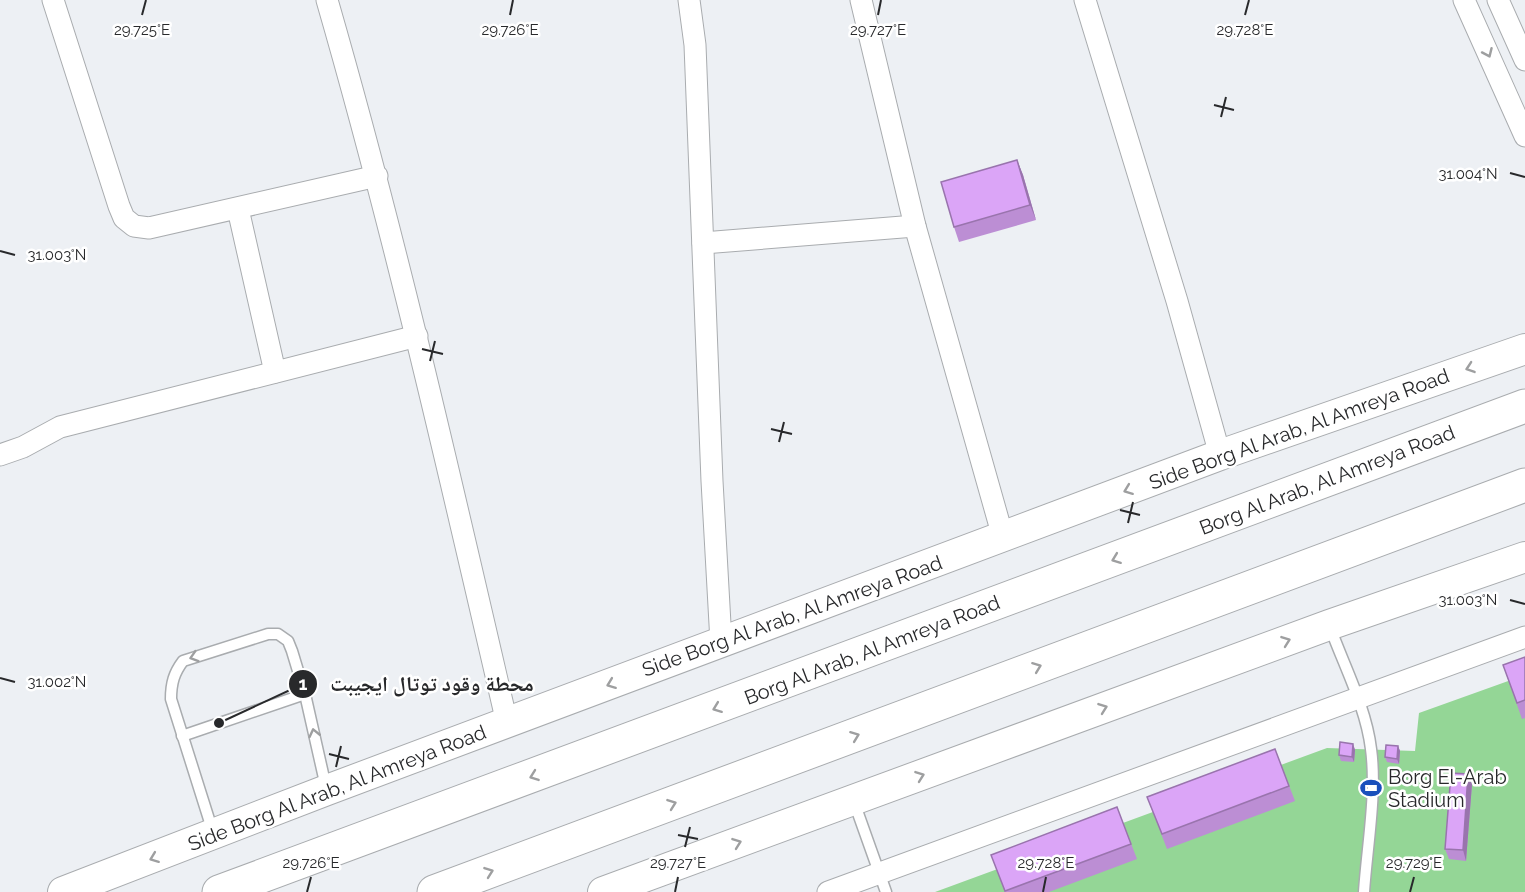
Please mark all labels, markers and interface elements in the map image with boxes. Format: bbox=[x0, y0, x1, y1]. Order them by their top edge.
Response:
text: 29.725°E bbox=[114, 21, 170, 39]
text: 29.726°E bbox=[481, 21, 539, 39]
text: 29.727°E bbox=[850, 21, 906, 39]
text: 29.728°E bbox=[1217, 21, 1273, 39]
one-way arrow bbox=[1481, 47, 1493, 58]
text: 31.004°N bbox=[1438, 165, 1498, 183]
text: 31.003°N bbox=[28, 246, 86, 264]
one-way arrow bbox=[1465, 361, 1476, 374]
street label: Side Borg Al Arab, Al Amreya Road bbox=[1144, 363, 1454, 495]
street label: Borg Al Arab, Al Amreya Road bbox=[1194, 419, 1460, 541]
one-way arrow bbox=[1123, 483, 1134, 496]
street label: Side Borg Al Arab, Al Amreya Road bbox=[637, 550, 947, 682]
one-way arrow bbox=[1111, 552, 1122, 564]
street label: Borg Al Arab, Al Amreya Road bbox=[739, 589, 1005, 711]
text: 31.003°N bbox=[1439, 591, 1497, 609]
one-way arrow bbox=[1280, 636, 1291, 648]
one-way arrow bbox=[189, 650, 200, 662]
one-way arrow bbox=[1031, 662, 1042, 675]
callout: محطة وقود توتال ايجيبت bbox=[288, 665, 546, 704]
text: محطة وقود توتال ايجيبت bbox=[330, 671, 534, 697]
text: 31.002°N bbox=[28, 673, 86, 691]
text: 1 bbox=[299, 673, 308, 694]
one-way arrow bbox=[606, 676, 617, 689]
one-way arrow bbox=[712, 701, 723, 714]
one-way arrow bbox=[1097, 703, 1108, 716]
street label: Side Borg Al Arab, Al Amreya Road bbox=[184, 720, 490, 856]
one-way arrow bbox=[308, 728, 321, 738]
one-way arrow bbox=[848, 731, 859, 743]
place label: Borg El-Arab Stadium bbox=[1388, 765, 1507, 812]
one-way arrow bbox=[529, 769, 540, 781]
one-way arrow bbox=[914, 770, 925, 783]
sports icon: Borg El-Arab Stadium bbox=[1359, 776, 1383, 800]
one-way arrow bbox=[666, 799, 677, 812]
one-way arrow bbox=[731, 837, 742, 850]
one-way arrow bbox=[149, 851, 160, 863]
text: 29.726°E bbox=[282, 854, 340, 872]
text: 29.727°E bbox=[650, 854, 706, 872]
text: 29.728°E bbox=[1018, 854, 1074, 872]
text: 29.729°E bbox=[1386, 854, 1442, 872]
one-way arrow bbox=[483, 866, 494, 879]

